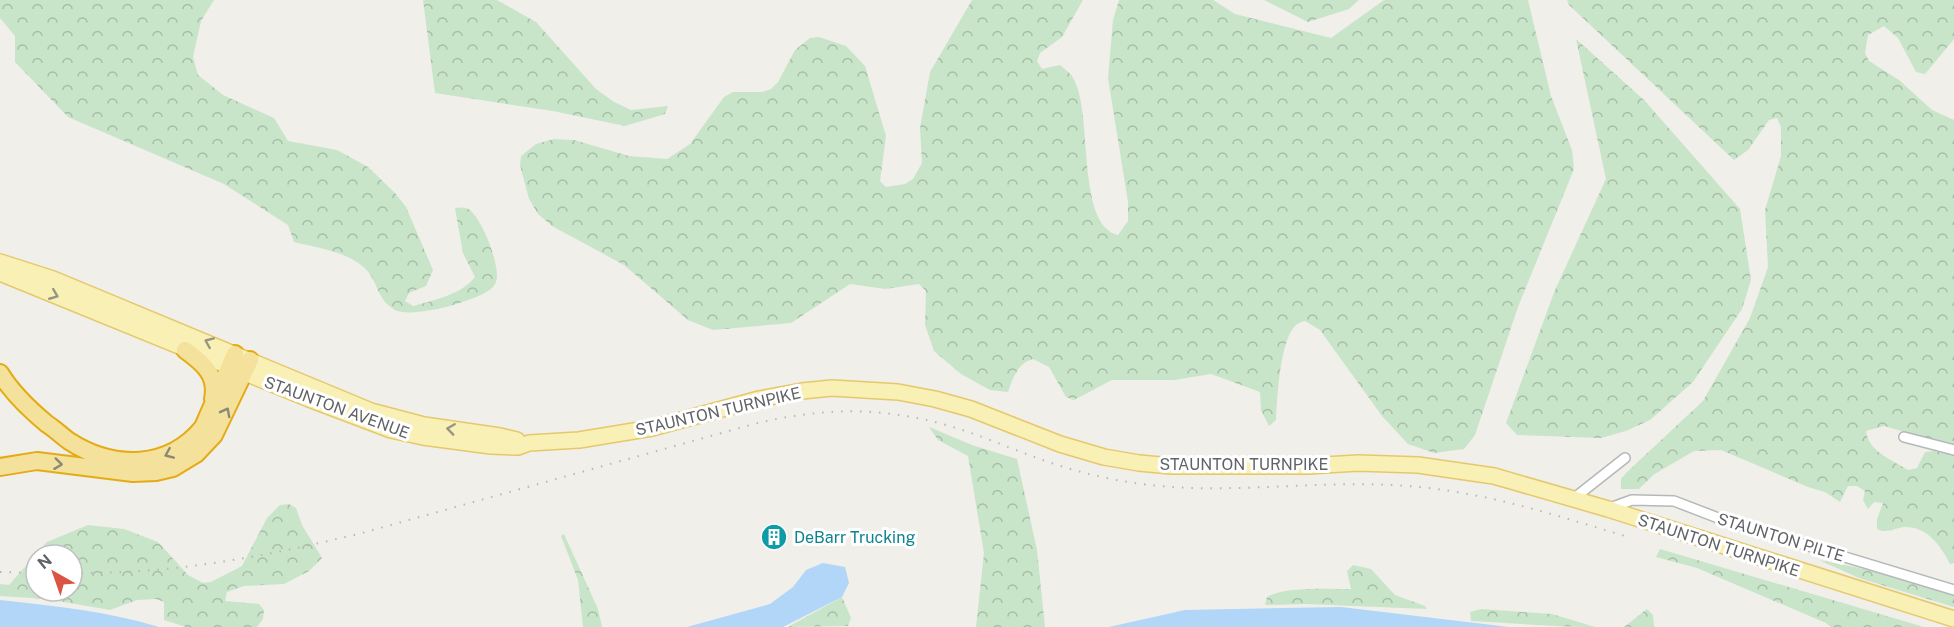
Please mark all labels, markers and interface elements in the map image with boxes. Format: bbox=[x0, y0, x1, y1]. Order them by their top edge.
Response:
one-way arrow bbox=[48, 288, 59, 300]
one-way arrow bbox=[204, 337, 215, 349]
street label: STAUNTON AVENUE bbox=[262, 372, 412, 443]
street label: STAUNTON TURNPIKE bbox=[634, 383, 803, 440]
one-way arrow bbox=[219, 408, 230, 419]
one-way arrow bbox=[446, 423, 455, 435]
one-way arrow bbox=[164, 447, 175, 459]
street label: STAUNTON TURNPIKE bbox=[1160, 455, 1328, 474]
one-way arrow bbox=[53, 457, 62, 469]
street label: STAUNTON PILTE bbox=[1715, 509, 1847, 566]
street label: STAUNTON TURNPIKE bbox=[1636, 510, 1802, 581]
building icon: DeBarr Trucking bbox=[759, 522, 789, 552]
place label: DeBarr Trucking bbox=[794, 528, 915, 547]
north arrow bbox=[24, 543, 84, 603]
text: N bbox=[34, 551, 56, 573]

